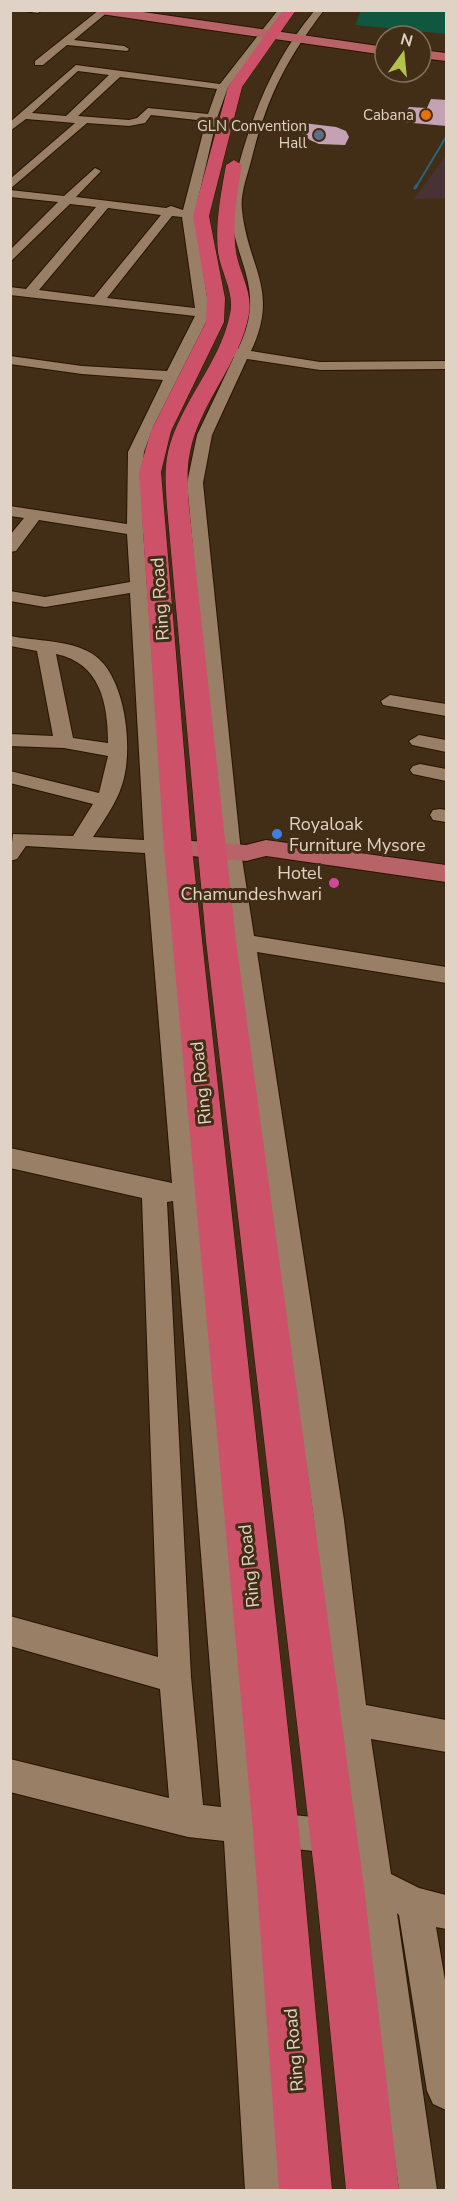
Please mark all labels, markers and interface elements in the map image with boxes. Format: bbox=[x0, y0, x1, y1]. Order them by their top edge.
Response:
north arrow bbox=[373, 24, 433, 84]
text: N bbox=[398, 28, 415, 53]
place label: Cabana bbox=[363, 105, 414, 125]
marker: Cabana bbox=[419, 108, 433, 122]
place label: GLN Convention Hall bbox=[197, 116, 308, 153]
marker: GLN Convention Hall bbox=[312, 128, 326, 142]
street label: Ring Road bbox=[145, 557, 175, 641]
place label: Royaloak Furniture Mysore bbox=[289, 812, 426, 857]
marker: Royaloak Furniture Mysore bbox=[270, 827, 284, 841]
place label: Hotel Chamundeshwari bbox=[180, 861, 323, 906]
marker: Hotel Chamundeshwari bbox=[327, 876, 341, 890]
street label: Ring Road bbox=[185, 1040, 217, 1126]
street label: Ring Road bbox=[233, 1523, 265, 1609]
street label: Ring Road bbox=[278, 2007, 310, 2093]

